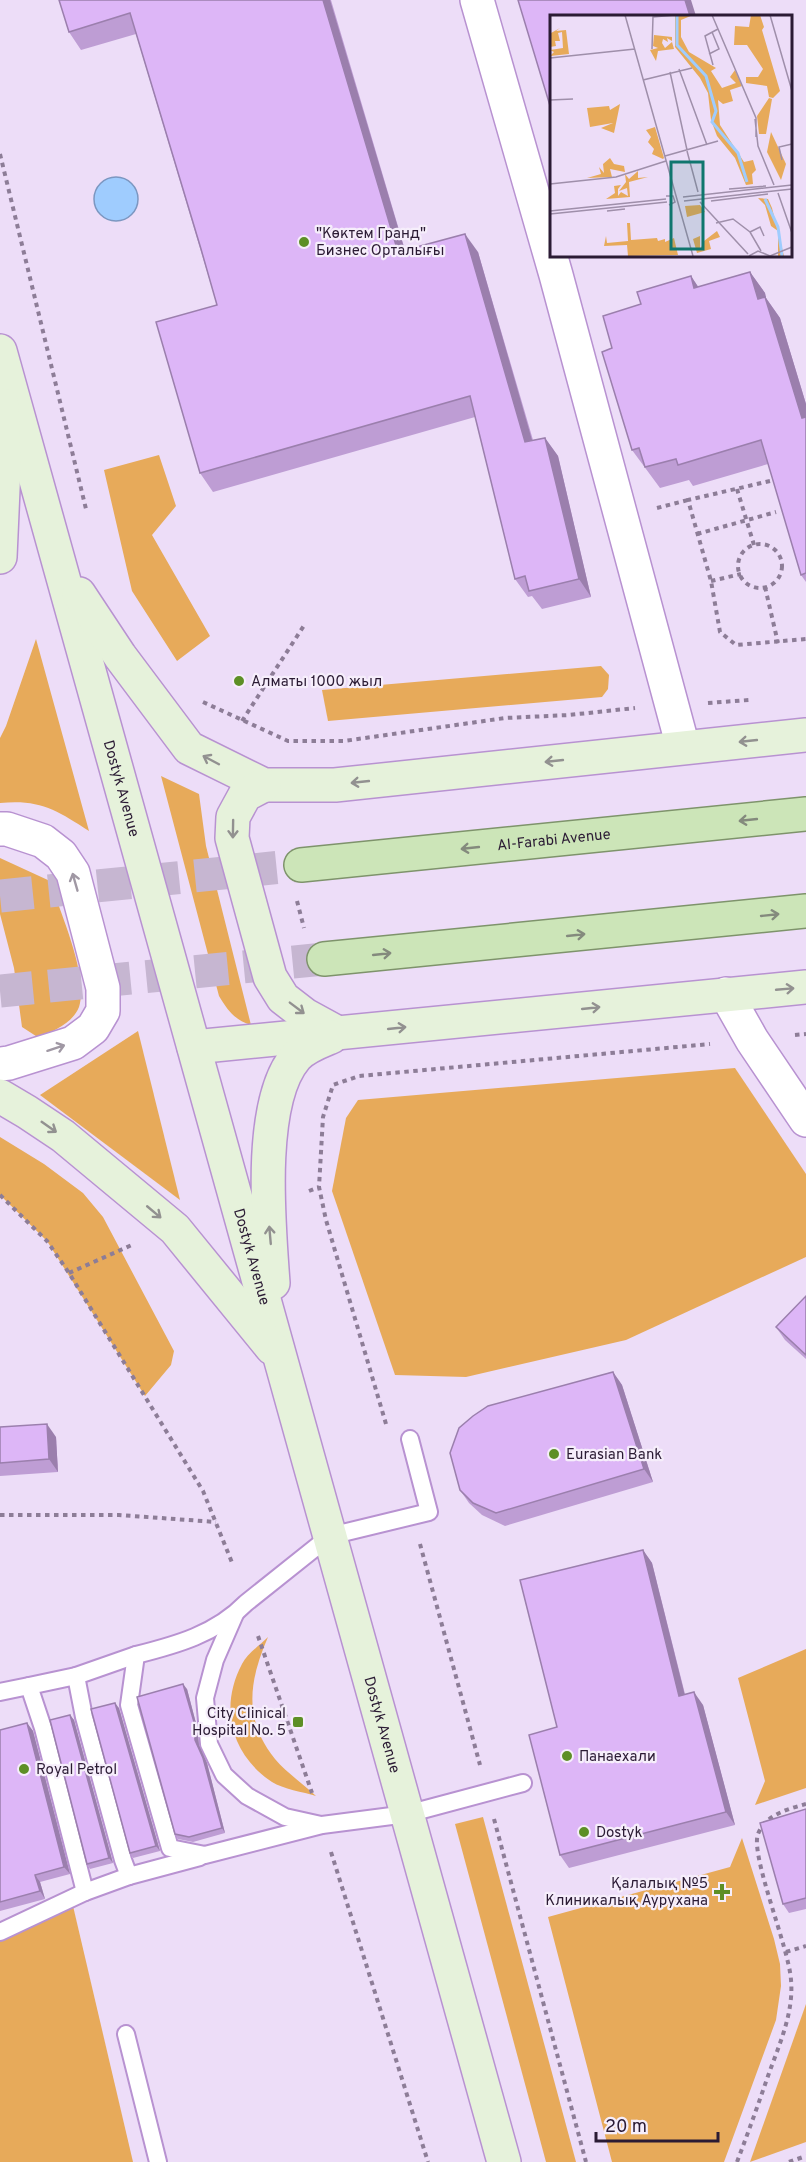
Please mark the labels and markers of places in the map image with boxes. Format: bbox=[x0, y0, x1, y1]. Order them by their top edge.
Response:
place label: "Көктем Гранд" Бизнес Орталығы bbox=[316, 225, 444, 261]
marker: "Көктем Гранд" Бизнес Орталығы bbox=[297, 235, 311, 249]
place label: Алматы 1000 жыл bbox=[251, 673, 382, 692]
marker: Алматы 1000 жыл bbox=[232, 674, 246, 688]
place label: Eurasian Bank bbox=[566, 1446, 662, 1465]
marker: Eurasian Bank bbox=[547, 1447, 561, 1461]
place label: City Clinical Hospital No. 5 bbox=[192, 1705, 286, 1741]
marker: City Clinical Hospital No. 5 bbox=[291, 1715, 305, 1729]
place label: Панаехали bbox=[579, 1748, 656, 1767]
marker: Панаехали bbox=[560, 1749, 574, 1763]
place label: Royal Petrol bbox=[36, 1761, 117, 1780]
marker: Royal Petrol bbox=[17, 1762, 31, 1776]
place label: Dostyk bbox=[596, 1824, 643, 1843]
marker: Dostyk bbox=[577, 1825, 591, 1839]
place label: Қалалық №5 Клиникалық Аурухана bbox=[545, 1875, 708, 1911]
marker: Қалалық №5 Клиникалық Аурухана bbox=[713, 1883, 731, 1901]

